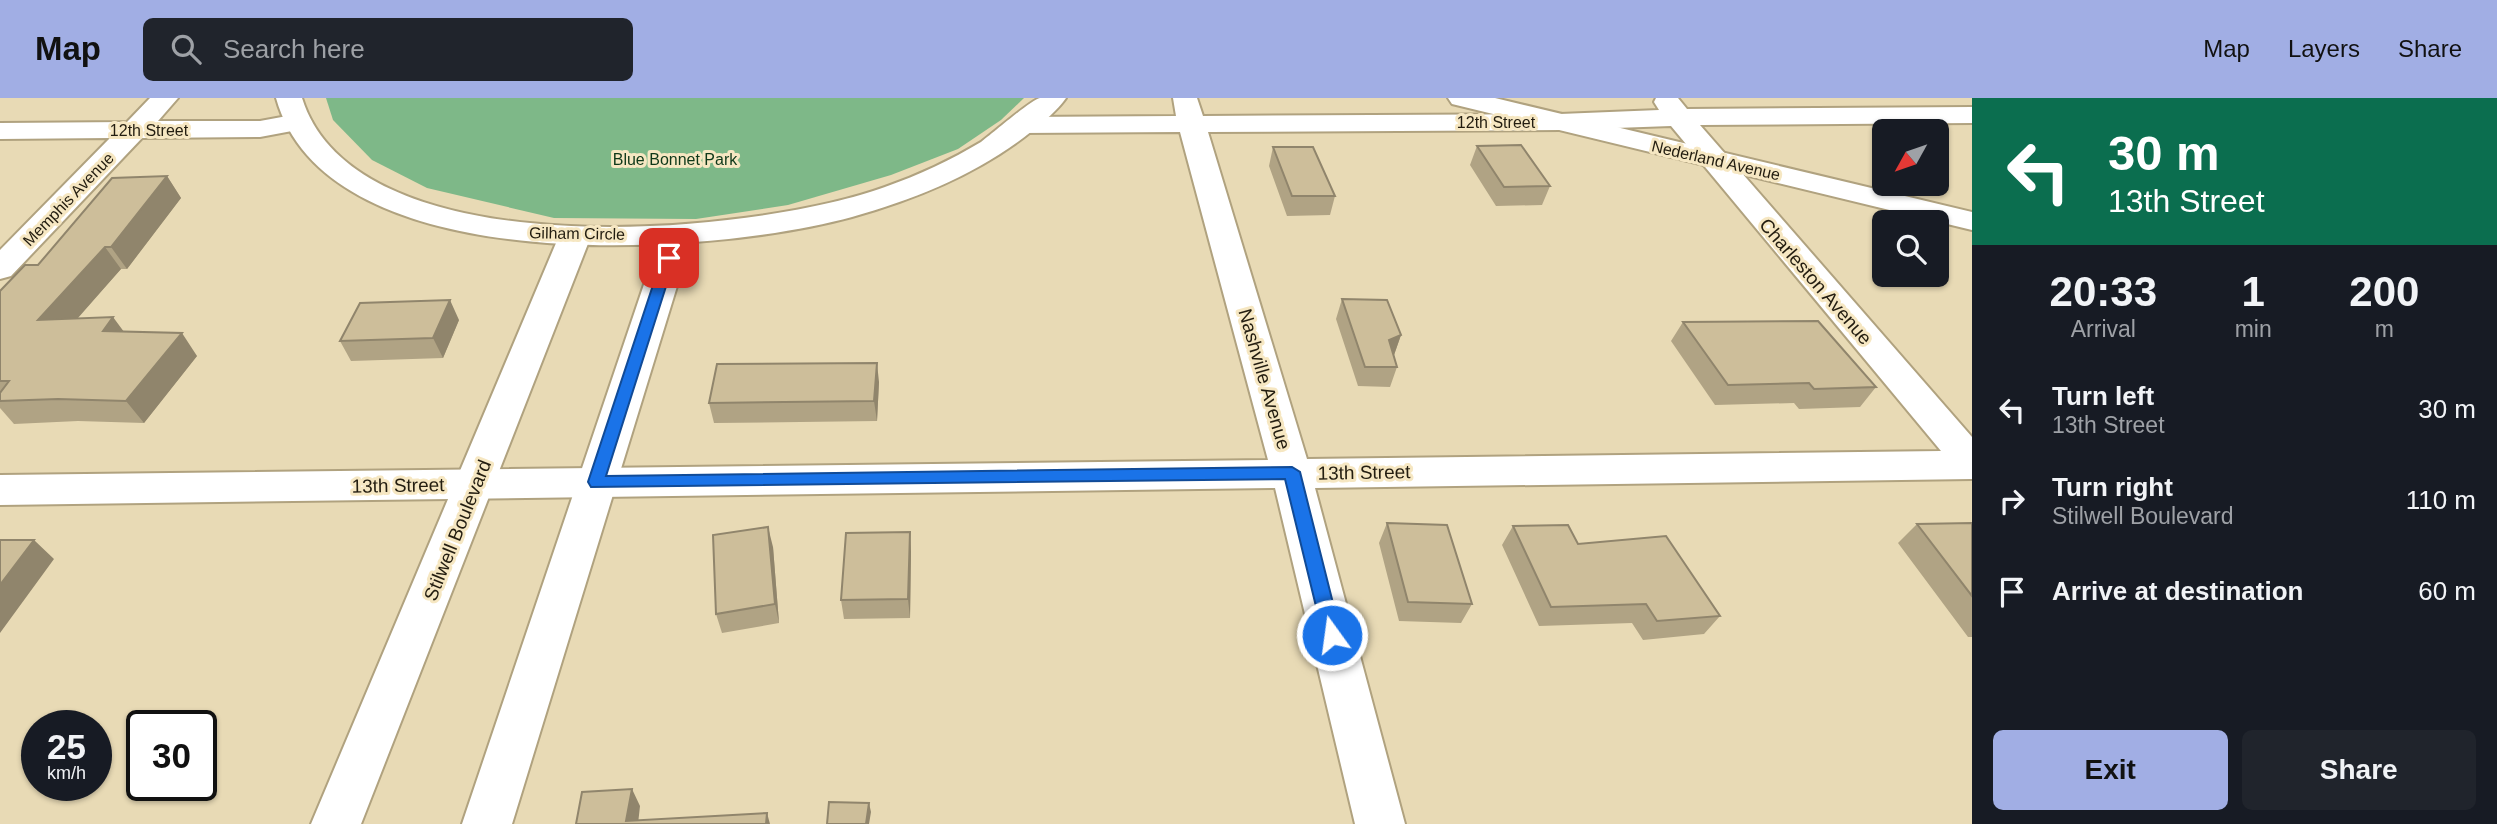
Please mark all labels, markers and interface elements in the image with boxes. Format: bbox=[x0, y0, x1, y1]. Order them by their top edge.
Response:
search box bbox=[143, 18, 633, 81]
text: Map bbox=[35, 30, 101, 67]
icon: search bbox=[167, 30, 205, 68]
text: Search here bbox=[223, 34, 365, 64]
text: Map bbox=[2203, 35, 2250, 62]
text: Layers bbox=[2288, 35, 2360, 62]
text: Share bbox=[2398, 35, 2462, 62]
street label: 12th Street bbox=[1457, 114, 1536, 131]
north arrow bbox=[1872, 119, 1950, 196]
map controls bbox=[1872, 119, 1949, 287]
street label: 12th Street bbox=[110, 122, 189, 139]
icon: left bbox=[1993, 126, 2084, 217]
text: 30 m bbox=[2108, 126, 2220, 180]
street label: Nederland Avenue bbox=[1650, 137, 1782, 184]
street label: Memphis Avenue bbox=[20, 149, 117, 249]
park label: Blue Bonnet Park bbox=[613, 151, 738, 168]
text: 13th Street bbox=[2108, 183, 2265, 219]
button: search bbox=[1872, 210, 1949, 287]
street label: Charleston Avenue bbox=[1755, 214, 1876, 349]
street label: Gilham Circle bbox=[529, 224, 625, 243]
pin bbox=[639, 228, 699, 288]
icon: arrive bbox=[650, 239, 688, 277]
text: 20:33 bbox=[2050, 268, 2157, 315]
text: 1 bbox=[2241, 268, 2265, 315]
text: 200 bbox=[2349, 268, 2419, 315]
street label: Nashville Avenue bbox=[1234, 306, 1295, 452]
text: Arrival bbox=[2071, 316, 2136, 342]
text: min bbox=[2235, 316, 2272, 342]
text: m bbox=[2375, 316, 2394, 342]
text: Turn left bbox=[2052, 381, 2154, 411]
icon: left bbox=[1993, 391, 2031, 429]
text: 30 m bbox=[2418, 394, 2476, 424]
text: 13th Street bbox=[2052, 412, 2165, 438]
street label: Stilwell Boulevard bbox=[420, 457, 495, 604]
street label: 13th Street bbox=[1317, 461, 1411, 484]
text: Turn right bbox=[2052, 472, 2173, 502]
street label: 13th Street bbox=[351, 474, 445, 497]
icon: right bbox=[1993, 482, 2031, 520]
text: 110 m bbox=[2406, 485, 2476, 515]
text: Stilwell Boulevard bbox=[2052, 503, 2234, 529]
icon: arrive bbox=[1993, 573, 2031, 611]
text: Arrive at destination bbox=[2052, 576, 2303, 606]
text: 60 m bbox=[2418, 576, 2476, 606]
position arrow bbox=[1295, 598, 1369, 672]
speed limit sign: 30 bbox=[126, 710, 217, 801]
text: 25 bbox=[47, 727, 86, 766]
button: Exit bbox=[1993, 730, 2228, 810]
button: Share bbox=[2242, 730, 2476, 810]
text: km/h bbox=[47, 763, 86, 783]

